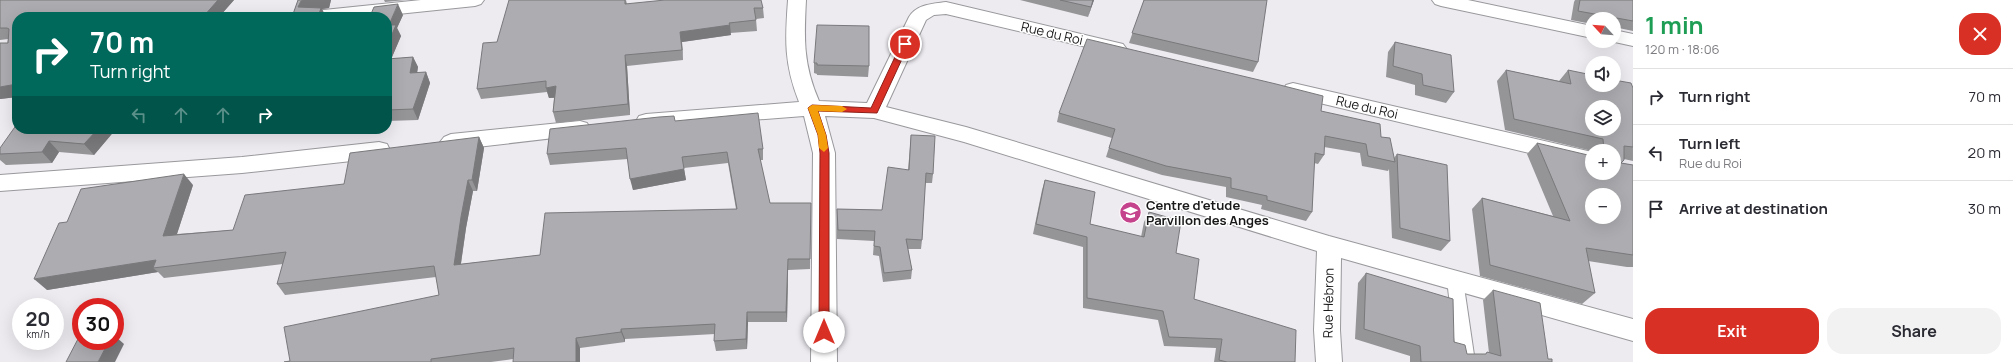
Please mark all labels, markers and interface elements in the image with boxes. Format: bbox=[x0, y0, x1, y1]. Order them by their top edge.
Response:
text: 1 min bbox=[1645, 8, 1704, 41]
north arrow bbox=[1585, 12, 1621, 48]
map controls bbox=[1585, 12, 1621, 224]
button: close bbox=[1959, 13, 2001, 55]
street label: Rue du Roi bbox=[1019, 17, 1085, 49]
text: 70 m bbox=[90, 23, 154, 61]
pin bbox=[888, 27, 922, 61]
icon: right bbox=[24, 28, 76, 80]
icon: arrive bbox=[894, 33, 916, 55]
text: 120 m · 18:06 bbox=[1645, 40, 1720, 58]
button: sound bbox=[1585, 56, 1621, 92]
text: Turn right bbox=[90, 59, 171, 83]
icon: right bbox=[1645, 86, 1667, 108]
text: Turn right bbox=[1679, 86, 1750, 107]
text: 70 m bbox=[1969, 86, 2001, 107]
street label: Rue du Roi bbox=[1334, 91, 1400, 123]
button: layers bbox=[1585, 100, 1621, 136]
icon: left bbox=[128, 104, 150, 126]
icon: ahead bbox=[170, 104, 192, 126]
icon: ahead bbox=[212, 104, 234, 126]
icon: right bbox=[254, 104, 276, 126]
text: Turn left bbox=[1679, 133, 1741, 154]
icon: left bbox=[1645, 142, 1667, 164]
text: 20 m bbox=[1968, 142, 2001, 163]
button: + bbox=[1585, 144, 1621, 180]
text: Rue du Roi bbox=[1679, 154, 1742, 172]
button: − bbox=[1585, 188, 1621, 224]
place label: Centre d'etude Parvillon des Anges bbox=[1146, 196, 1269, 229]
icon: arrive bbox=[1645, 198, 1667, 220]
text: Arrive at destination bbox=[1679, 198, 1828, 219]
text: 30 m bbox=[1968, 198, 2001, 219]
school or university icon: Centre d'etude Parvillon des Anges bbox=[1117, 199, 1143, 225]
street label: Rue Hébron bbox=[1318, 268, 1338, 338]
speed limit sign: 30 bbox=[72, 298, 124, 350]
text: 20 bbox=[25, 305, 51, 332]
button: Exit bbox=[1645, 308, 1819, 354]
button: Share bbox=[1827, 308, 2001, 354]
position arrow bbox=[803, 311, 845, 353]
text: km/h bbox=[26, 327, 50, 341]

